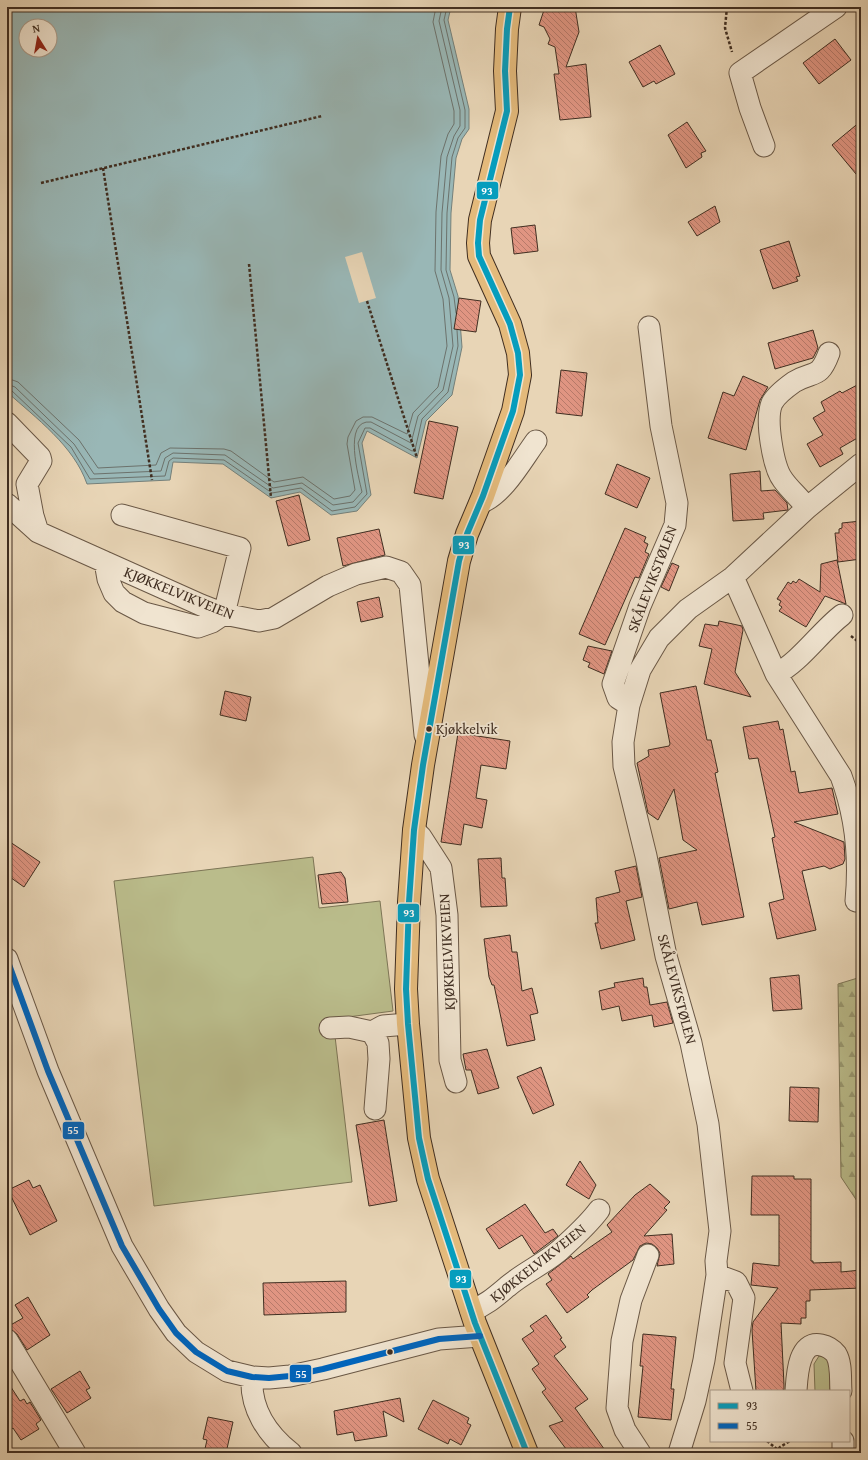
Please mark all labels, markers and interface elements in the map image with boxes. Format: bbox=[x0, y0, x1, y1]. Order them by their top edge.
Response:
north arrow bbox=[18, 18, 58, 58]
text: N bbox=[31, 20, 42, 37]
line badge: 93 bbox=[476, 181, 499, 200]
text: 93 bbox=[481, 183, 493, 199]
street label: SKÅLEVIKSTØLEN bbox=[621, 522, 682, 635]
line badge: 93 bbox=[452, 535, 475, 555]
text: 93 bbox=[458, 537, 470, 553]
street label: KJØKKELVIKVEIEN bbox=[121, 561, 237, 624]
place label: Kjøkkelvik bbox=[436, 719, 499, 739]
marker: Kjøkkelvik bbox=[424, 724, 434, 734]
street label: KJØKKELVIKVEIEN bbox=[433, 893, 460, 1011]
line badge: 93 bbox=[397, 903, 420, 923]
text: 93 bbox=[403, 905, 415, 921]
street label: SKÅLEVIKSTØLEN bbox=[653, 932, 702, 1046]
line badge: 55 bbox=[62, 1121, 85, 1140]
text: 55 bbox=[67, 1122, 79, 1138]
street label: KJØKKELVIKVEIEN bbox=[485, 1218, 590, 1307]
line badge: 93 bbox=[449, 1269, 472, 1289]
text: 93 bbox=[455, 1271, 467, 1287]
unlabelled marker bbox=[385, 1347, 395, 1357]
line badge: 55 bbox=[289, 1364, 312, 1383]
text: 55 bbox=[295, 1366, 307, 1382]
legend bbox=[710, 1390, 850, 1442]
text: 93 bbox=[746, 1397, 758, 1414]
text: 55 bbox=[746, 1417, 758, 1434]

